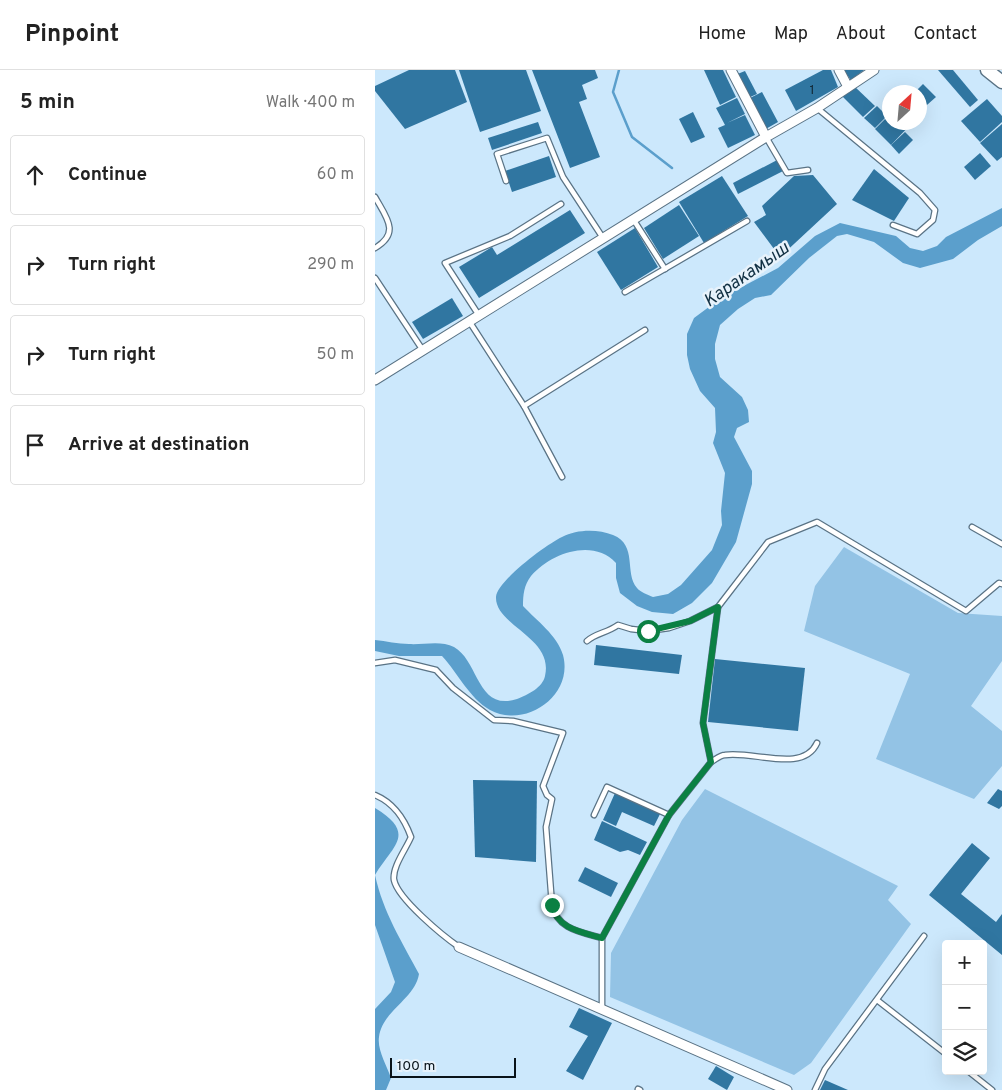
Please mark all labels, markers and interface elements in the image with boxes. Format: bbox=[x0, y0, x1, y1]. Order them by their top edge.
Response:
text: Pinpoint bbox=[25, 20, 119, 50]
text: Home bbox=[698, 23, 746, 46]
text: Map bbox=[774, 23, 808, 46]
text: About bbox=[836, 23, 885, 46]
text: Contact bbox=[913, 23, 977, 46]
house number: 1 bbox=[809, 82, 815, 99]
north arrow bbox=[882, 85, 927, 130]
text: 5 min bbox=[20, 89, 75, 116]
text: Walk · 400 m bbox=[266, 93, 355, 113]
icon: ahead bbox=[21, 161, 49, 189]
text: Continue bbox=[68, 163, 147, 187]
text: 60 m bbox=[317, 165, 354, 185]
water label: Каракамыш bbox=[700, 237, 795, 313]
icon: right bbox=[21, 251, 49, 279]
text: Turn right bbox=[68, 253, 156, 277]
text: 290 m bbox=[307, 255, 354, 275]
icon: right bbox=[21, 341, 49, 369]
text: Turn right bbox=[68, 343, 156, 367]
text: 50 m bbox=[317, 345, 354, 365]
icon: arrive bbox=[21, 431, 49, 459]
text: Arrive at destination bbox=[68, 433, 249, 457]
route start bbox=[637, 620, 660, 643]
route end bbox=[541, 894, 564, 917]
map controls bbox=[942, 940, 987, 1075]
button: + bbox=[942, 940, 987, 985]
button: − bbox=[942, 985, 987, 1030]
button: layers bbox=[942, 1030, 987, 1075]
scale bar bbox=[390, 1055, 516, 1078]
text: 100 m bbox=[397, 1058, 435, 1075]

